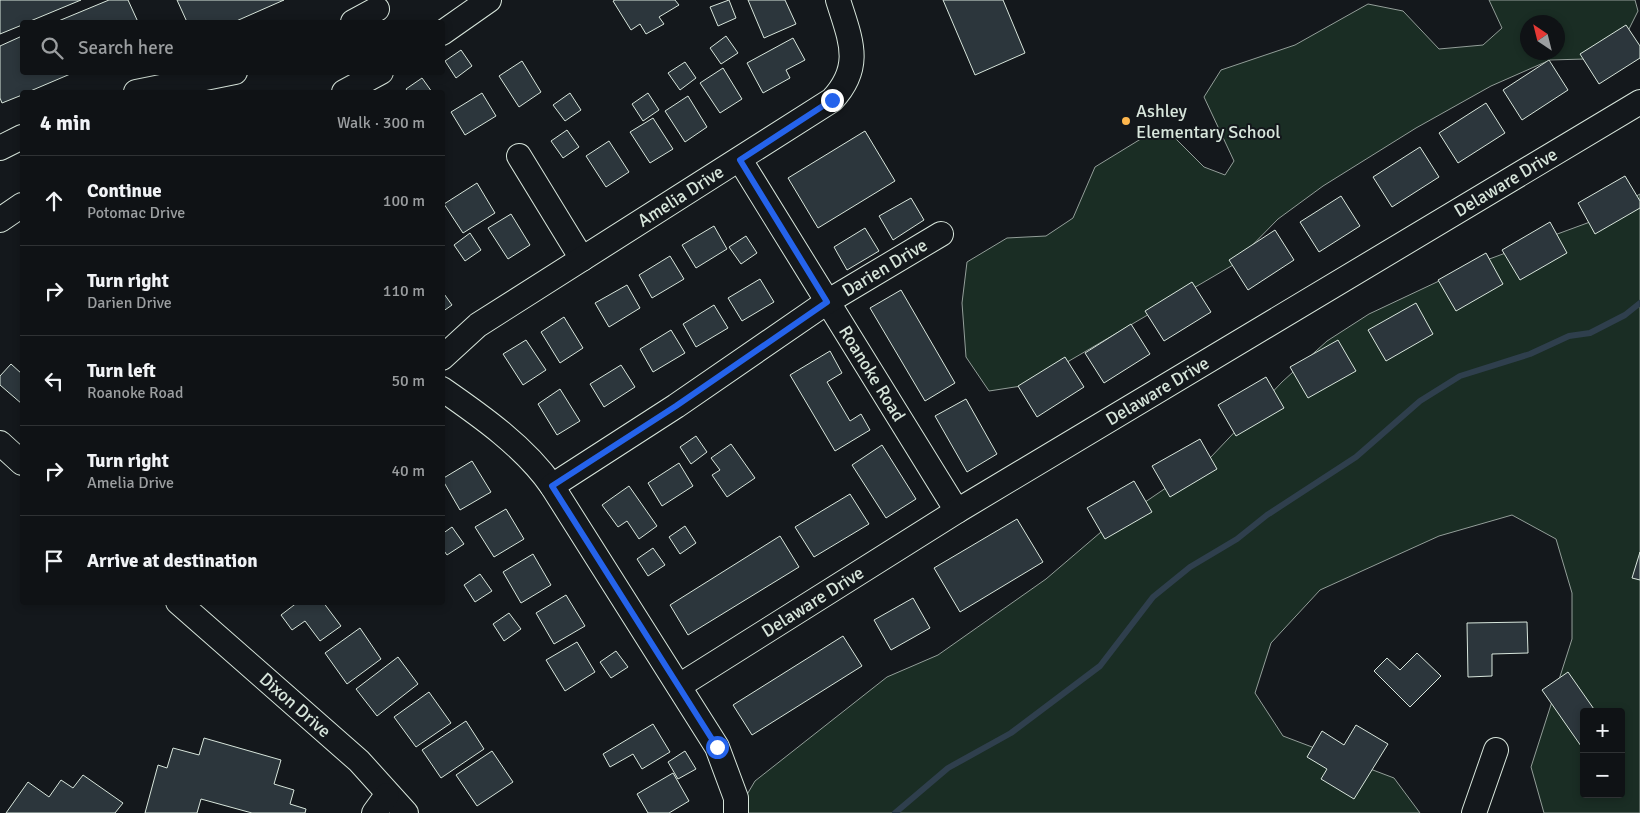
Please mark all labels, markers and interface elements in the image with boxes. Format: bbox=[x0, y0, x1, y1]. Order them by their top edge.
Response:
north arrow bbox=[1520, 15, 1565, 60]
search box bbox=[20, 20, 445, 75]
icon: search bbox=[38, 34, 66, 62]
text: Search here bbox=[78, 36, 174, 60]
route end bbox=[821, 89, 844, 112]
place label: Ashley Elementary School bbox=[1136, 100, 1281, 143]
text: 4 min bbox=[40, 110, 91, 136]
text: Walk · 300 m bbox=[337, 113, 425, 133]
marker: Ashley Elementary School bbox=[1120, 115, 1132, 127]
street label: Delaware Drive bbox=[1450, 143, 1561, 222]
street label: Amelia Drive bbox=[633, 161, 728, 232]
text: Continue bbox=[87, 179, 162, 203]
icon: ahead bbox=[40, 187, 68, 215]
text: 100 m bbox=[383, 191, 425, 211]
text: Potomac Drive bbox=[87, 203, 185, 223]
street label: Darien Drive bbox=[838, 234, 931, 302]
text: Turn right bbox=[87, 269, 169, 293]
icon: right bbox=[40, 277, 68, 305]
text: 110 m bbox=[383, 281, 425, 301]
text: Darien Drive bbox=[87, 293, 172, 313]
street label: Roanoke Road bbox=[834, 322, 910, 425]
street label: Delaware Drive bbox=[1102, 352, 1213, 430]
text: Turn left bbox=[87, 359, 156, 383]
icon: left bbox=[40, 367, 68, 395]
text: 50 m bbox=[391, 371, 425, 391]
text: Roanoke Road bbox=[87, 383, 183, 403]
text: Turn right bbox=[87, 449, 169, 473]
icon: right bbox=[40, 457, 68, 485]
text: 40 m bbox=[391, 461, 425, 481]
text: Amelia Drive bbox=[87, 473, 174, 493]
icon: arrive bbox=[40, 547, 68, 575]
text: Arrive at destination bbox=[87, 549, 258, 573]
street label: Delaware Drive bbox=[758, 561, 868, 642]
street label: Dixon Drive bbox=[255, 668, 335, 742]
map controls bbox=[1580, 708, 1625, 798]
button: + bbox=[1580, 708, 1625, 753]
route start bbox=[706, 736, 729, 759]
button: − bbox=[1580, 753, 1625, 798]

